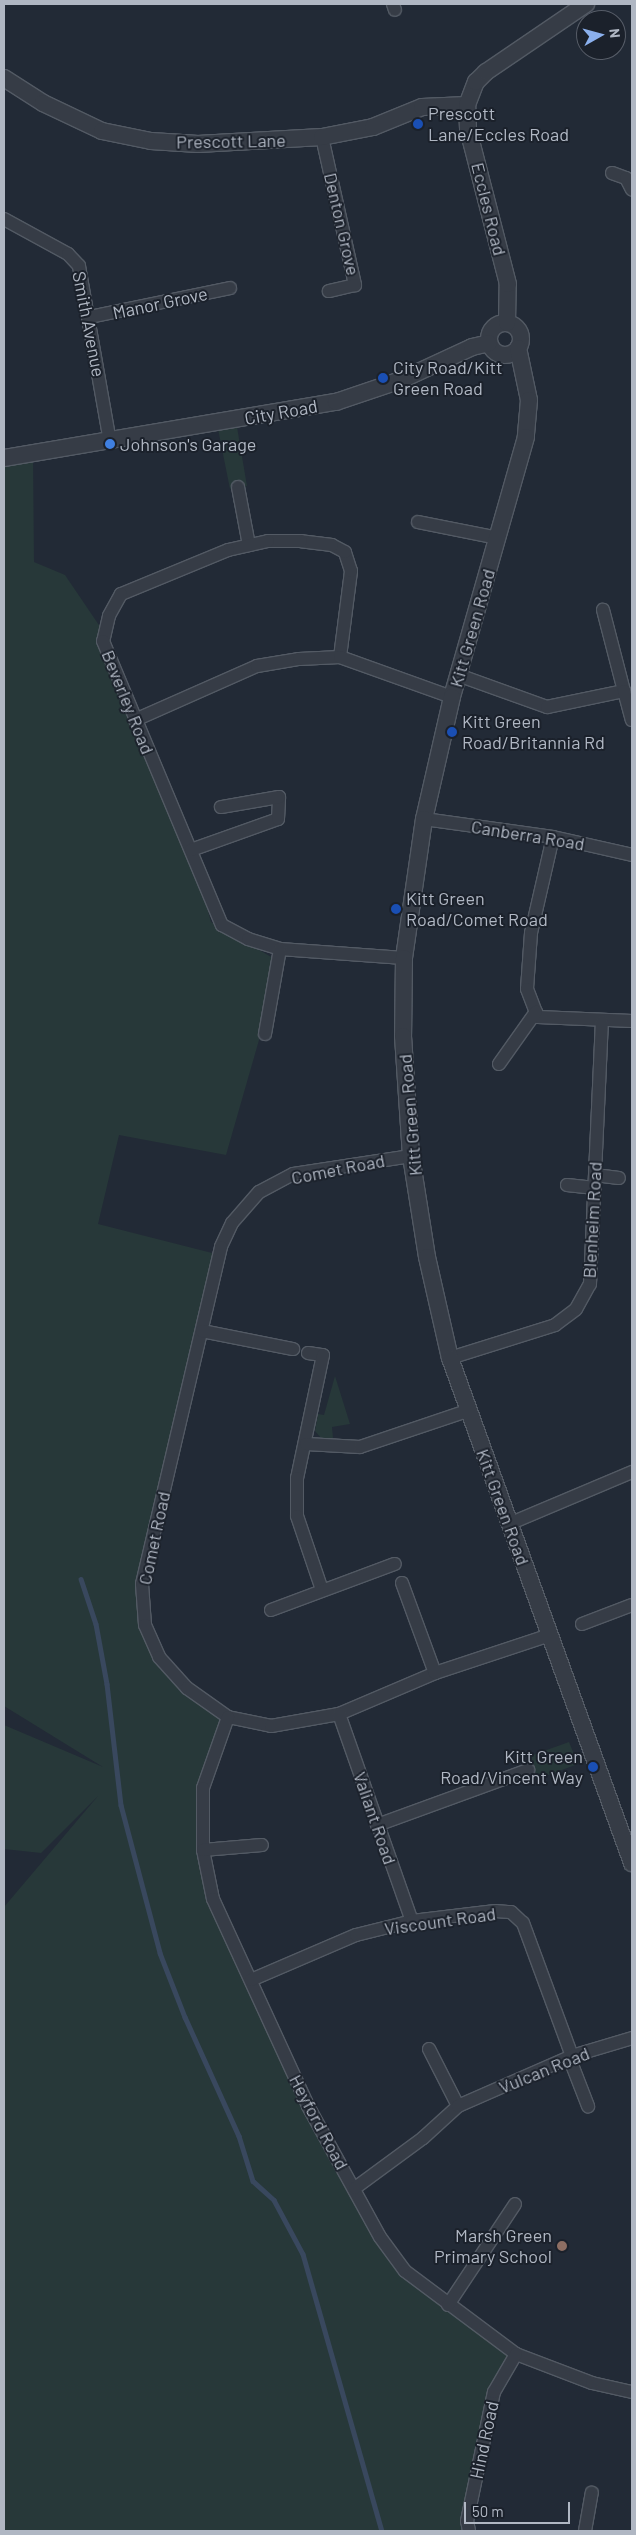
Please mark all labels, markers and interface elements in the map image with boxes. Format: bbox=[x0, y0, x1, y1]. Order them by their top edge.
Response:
north arrow bbox=[576, 10, 626, 60]
text: N bbox=[606, 28, 624, 39]
place label: Prescott Lane/Eccles Road bbox=[428, 103, 569, 146]
marker: Prescott Lane/Eccles Road bbox=[412, 118, 424, 130]
street label: Prescott Lane bbox=[176, 129, 286, 153]
street label: Eccles Road bbox=[467, 160, 511, 258]
street label: Denton Grove bbox=[320, 171, 364, 277]
street label: Smith Avenue bbox=[68, 269, 110, 379]
street label: Manor Grove bbox=[111, 282, 209, 324]
place label: City Road/Kitt Green Road bbox=[393, 357, 503, 399]
marker: City Road/Kitt Green Road bbox=[377, 372, 389, 384]
street label: City Road bbox=[243, 395, 319, 429]
place label: Johnson's Garage bbox=[120, 433, 256, 455]
marker: Johnson's Garage bbox=[104, 438, 116, 450]
street label: Kitt Green Road bbox=[445, 566, 499, 690]
street label: Beverley Road bbox=[97, 647, 159, 757]
place label: Kitt Green Road/Britannia Rd bbox=[462, 711, 605, 754]
marker: Kitt Green Road/Britannia Rd bbox=[446, 726, 458, 738]
street label: Canberra Road bbox=[470, 815, 586, 855]
place label: Kitt Green Road/Comet Road bbox=[406, 888, 548, 931]
marker: Kitt Green Road/Comet Road bbox=[390, 903, 402, 915]
street label: Kitt Green Road bbox=[394, 1053, 426, 1177]
street label: Comet Road bbox=[289, 1149, 387, 1189]
street label: Blenheim Road bbox=[578, 1161, 606, 1279]
street label: Kitt Green Road bbox=[472, 1446, 534, 1568]
street label: Comet Road bbox=[134, 1489, 174, 1587]
place label: Kitt Green Road/Vincent Way bbox=[440, 1746, 583, 1788]
marker: Kitt Green Road/Vincent Way bbox=[587, 1761, 599, 1773]
street label: Valiant Road bbox=[349, 1769, 401, 1867]
street label: Viscount Road bbox=[383, 1902, 497, 1940]
street label: Vulcan Road bbox=[495, 2042, 593, 2098]
street label: Heyford Road bbox=[285, 2071, 353, 2173]
place label: Marsh Green Primary School bbox=[434, 2225, 552, 2268]
marker: Marsh Green Primary School bbox=[556, 2240, 568, 2252]
street label: Hind Road bbox=[465, 2399, 503, 2481]
scale bar bbox=[466, 2492, 572, 2524]
text: 50 m bbox=[472, 2502, 504, 2520]

